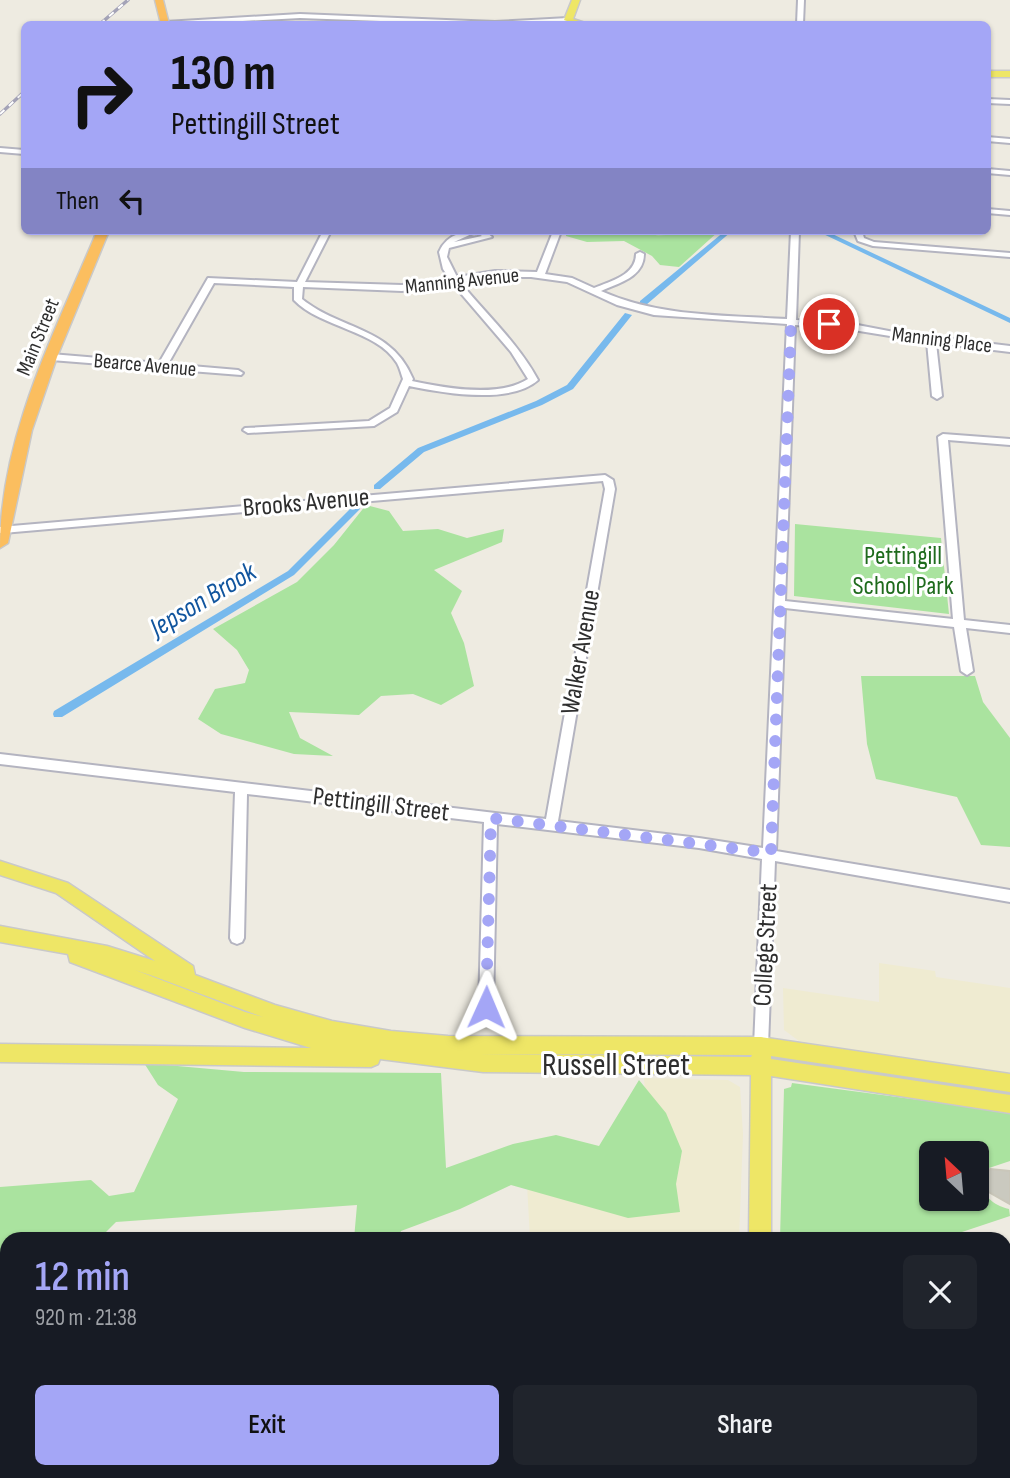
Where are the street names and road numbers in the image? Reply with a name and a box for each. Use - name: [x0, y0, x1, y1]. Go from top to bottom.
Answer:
- street label: Manning Avenue: [404, 263, 520, 299]
- street label: Main Street: [11, 295, 65, 379]
- street label: Manning Place: [890, 321, 994, 359]
- street label: Bearce Avenue: [93, 348, 197, 382]
- street label: Brooks Avenue: [241, 482, 371, 524]
- street label: Walker Avenue: [555, 587, 607, 717]
- street label: Pettingill Street: [311, 781, 451, 829]
- street label: College Street: [747, 883, 785, 1007]
- street label: Russell Street: [542, 1046, 690, 1085]

